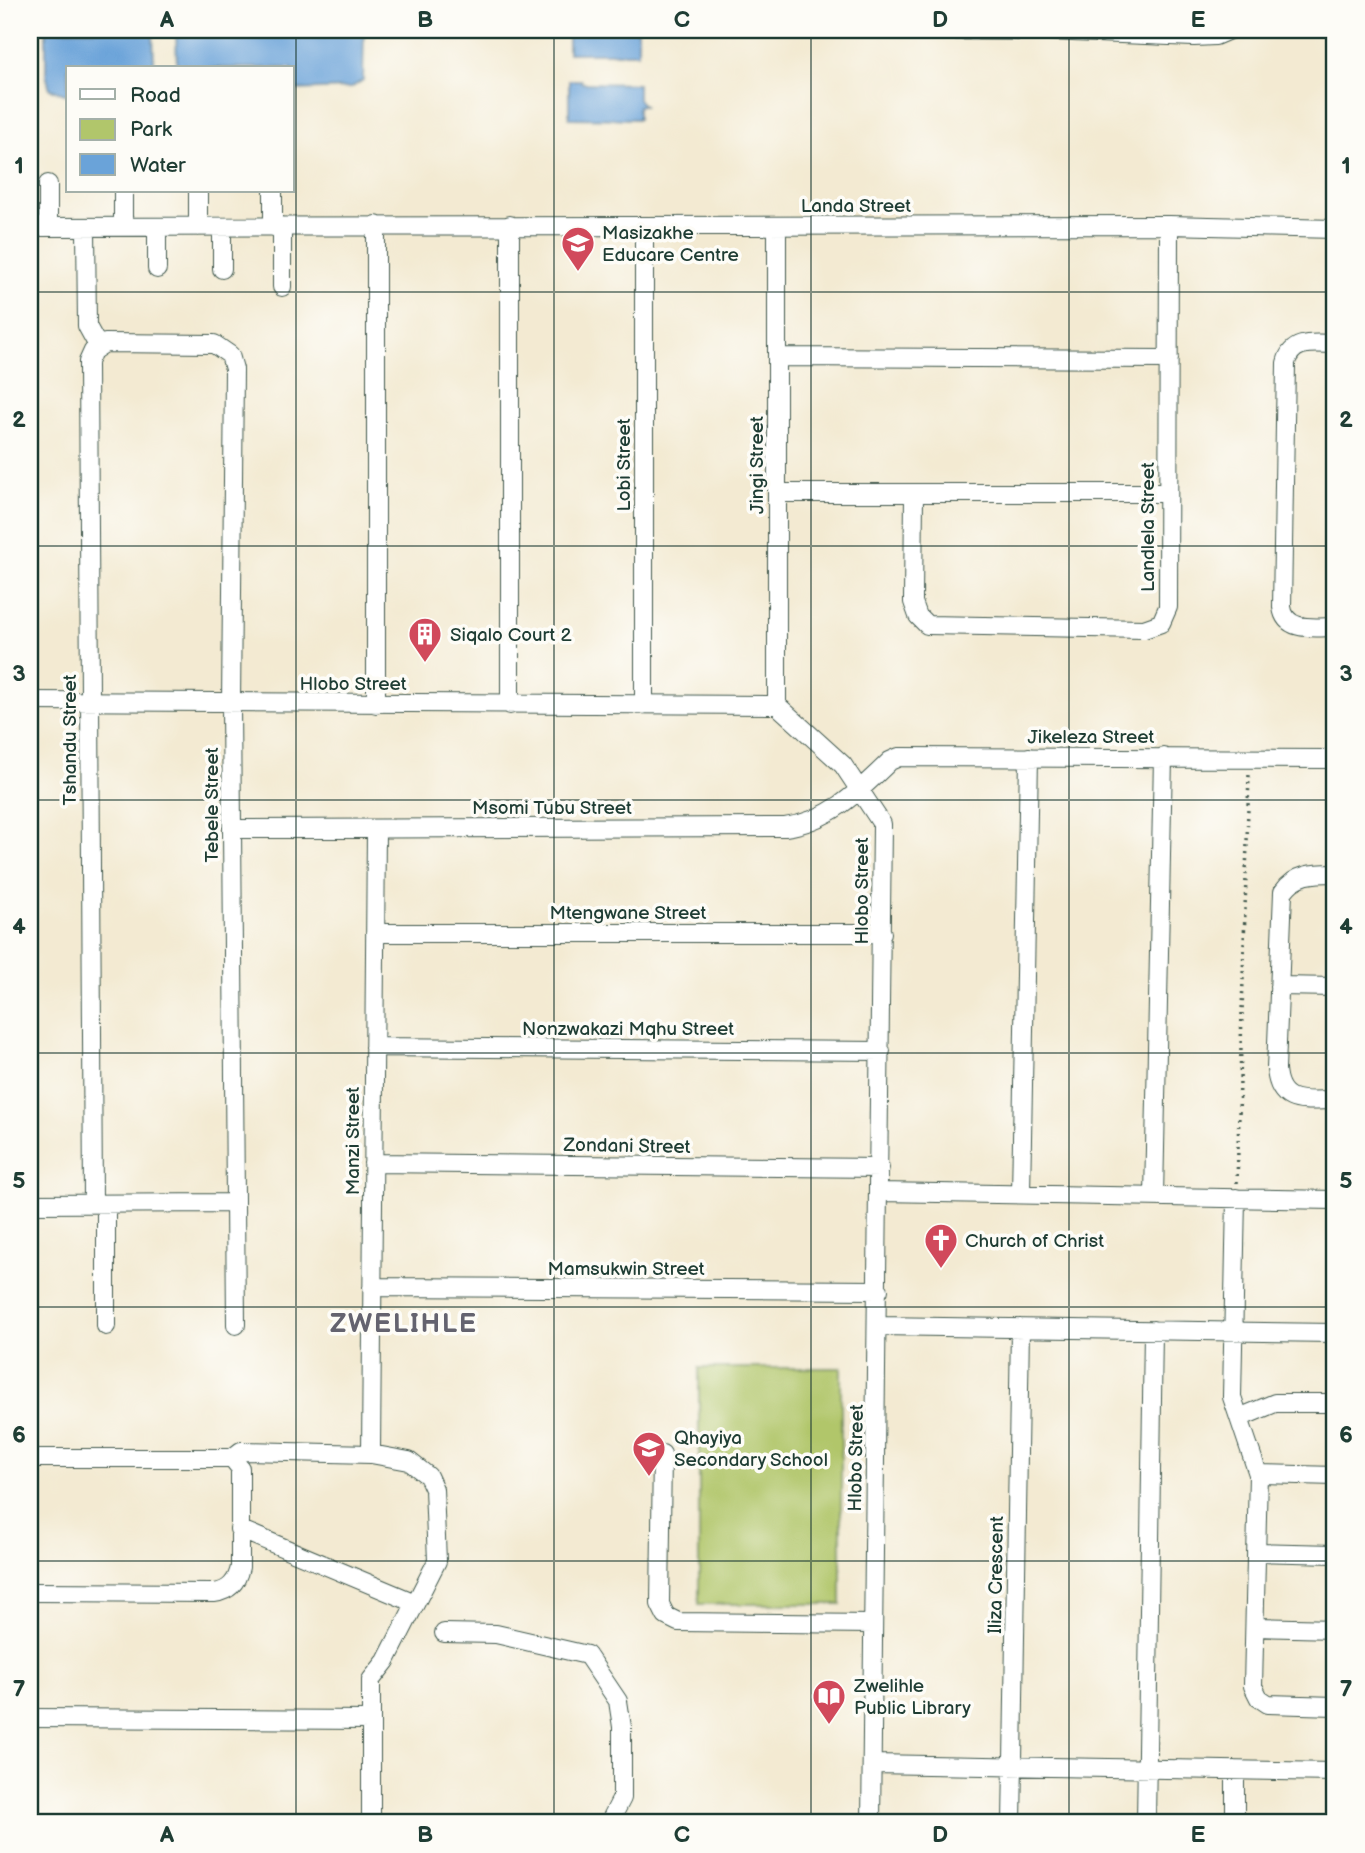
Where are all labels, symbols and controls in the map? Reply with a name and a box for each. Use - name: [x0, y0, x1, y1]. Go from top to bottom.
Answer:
- text: A: [159, 6, 175, 34]
- text: B: [417, 6, 433, 34]
- text: C: [674, 6, 690, 34]
- text: D: [932, 6, 948, 34]
- text: E: [1191, 6, 1206, 34]
- legend: [66, 66, 294, 192]
- text: Road: [130, 83, 181, 108]
- text: Park: [130, 117, 173, 142]
- text: 1: [14, 152, 24, 180]
- text: 1: [1341, 152, 1351, 180]
- text: Water: [130, 153, 186, 178]
- street label: Landa Street: [801, 195, 911, 218]
- place label: Masizakhe Educare Centre: [602, 222, 739, 267]
- school or university icon: Masizakhe Educare Centre: [559, 224, 597, 273]
- text: 2: [12, 406, 26, 434]
- text: 2: [1339, 406, 1353, 434]
- street label: Jingi Street: [746, 416, 769, 514]
- street label: Lobi Street: [613, 418, 636, 512]
- street label: Landlela Street: [1137, 462, 1160, 592]
- building icon: Siqalo Court 2: [406, 615, 444, 664]
- place label: Siqalo Court 2: [450, 624, 573, 647]
- text: 3: [12, 660, 26, 688]
- text: 3: [1339, 660, 1353, 688]
- street label: Hlobo Street: [299, 673, 407, 696]
- street label: Tshandu Street: [59, 674, 82, 806]
- street label: Jikeleza Street: [1028, 726, 1155, 749]
- street label: Tebele Street: [201, 747, 224, 862]
- street label: Msomi Tubu Street: [472, 797, 632, 820]
- street label: Hlobo Street: [851, 837, 874, 945]
- street label: Mtengwane Street: [550, 902, 707, 925]
- text: 4: [12, 913, 26, 941]
- text: 4: [1339, 913, 1353, 941]
- street label: Nonzwakazi Mqhu Street: [522, 1018, 734, 1041]
- street label: Manzi Street: [342, 1087, 365, 1195]
- street label: Zondani Street: [562, 1134, 691, 1159]
- text: 5: [12, 1167, 26, 1195]
- text: 5: [1339, 1167, 1353, 1195]
- church icon: Church of Christ: [922, 1221, 960, 1270]
- place label: Church of Christ: [965, 1230, 1104, 1253]
- street label: Mamsukwin Street: [548, 1258, 705, 1281]
- district label: ZWELIHLE: [330, 1309, 478, 1340]
- street label: Hlobo Street: [844, 1404, 869, 1512]
- text: 6: [12, 1421, 26, 1449]
- text: 6: [1339, 1421, 1353, 1449]
- place label: Qhayiya Secondary School: [674, 1427, 828, 1472]
- school or university icon: Qhayiya Secondary School: [630, 1429, 668, 1478]
- street label: Iliza Crescent: [984, 1516, 1009, 1634]
- text: 7: [13, 1675, 26, 1703]
- place label: Zwelihle Public Library: [853, 1675, 971, 1720]
- text: 7: [1340, 1675, 1353, 1703]
- library icon: Zwelihle Public Library: [810, 1677, 848, 1726]
- text: A: [159, 1821, 175, 1849]
- text: B: [417, 1821, 433, 1849]
- text: C: [674, 1821, 690, 1849]
- text: D: [932, 1821, 948, 1849]
- text: E: [1191, 1821, 1206, 1849]

